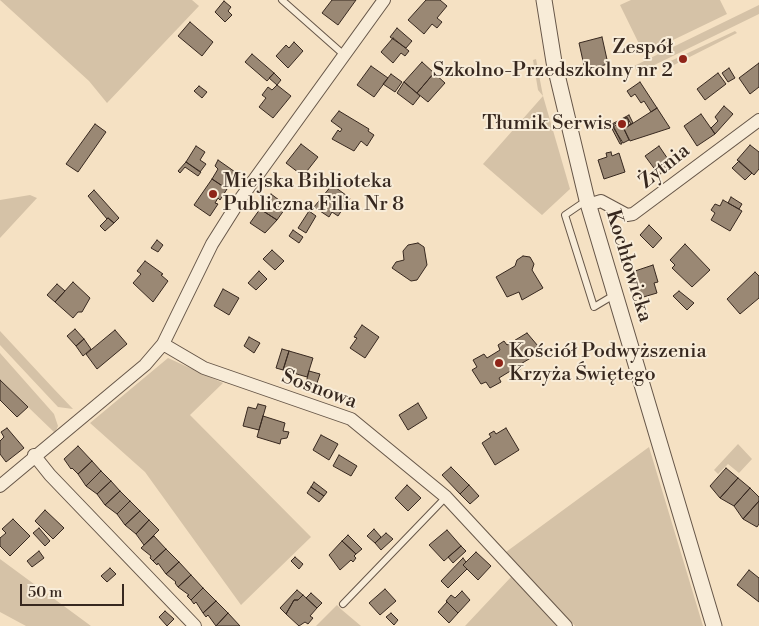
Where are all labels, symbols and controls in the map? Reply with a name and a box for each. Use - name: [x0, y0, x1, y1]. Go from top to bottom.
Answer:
- place label: Zespół Szkolno-Przedszkolny nr 2: [433, 36, 673, 83]
- marker: Zespół Szkolno-Przedszkolny nr 2: [677, 53, 689, 65]
- place label: Tłumik Serwis: [482, 112, 612, 136]
- marker: Tłumik Serwis: [616, 118, 628, 130]
- street label: Żytnia: [635, 139, 695, 195]
- place label: Miejska Biblioteka Publiczna Filia Nr 8: [223, 170, 404, 217]
- marker: Miejska Biblioteka Publiczna Filia Nr 8: [207, 188, 219, 200]
- street label: Kochłowicka: [600, 207, 656, 325]
- place label: Kościół Podwyższenia Krzyża Świętego: [509, 340, 707, 387]
- marker: Kościół Podwyższenia Krzyża Świętego: [493, 357, 505, 369]
- street label: Sosnowa: [278, 365, 360, 415]
- scale bar: [22, 574, 126, 606]
- text: 50 m: [28, 583, 62, 602]

